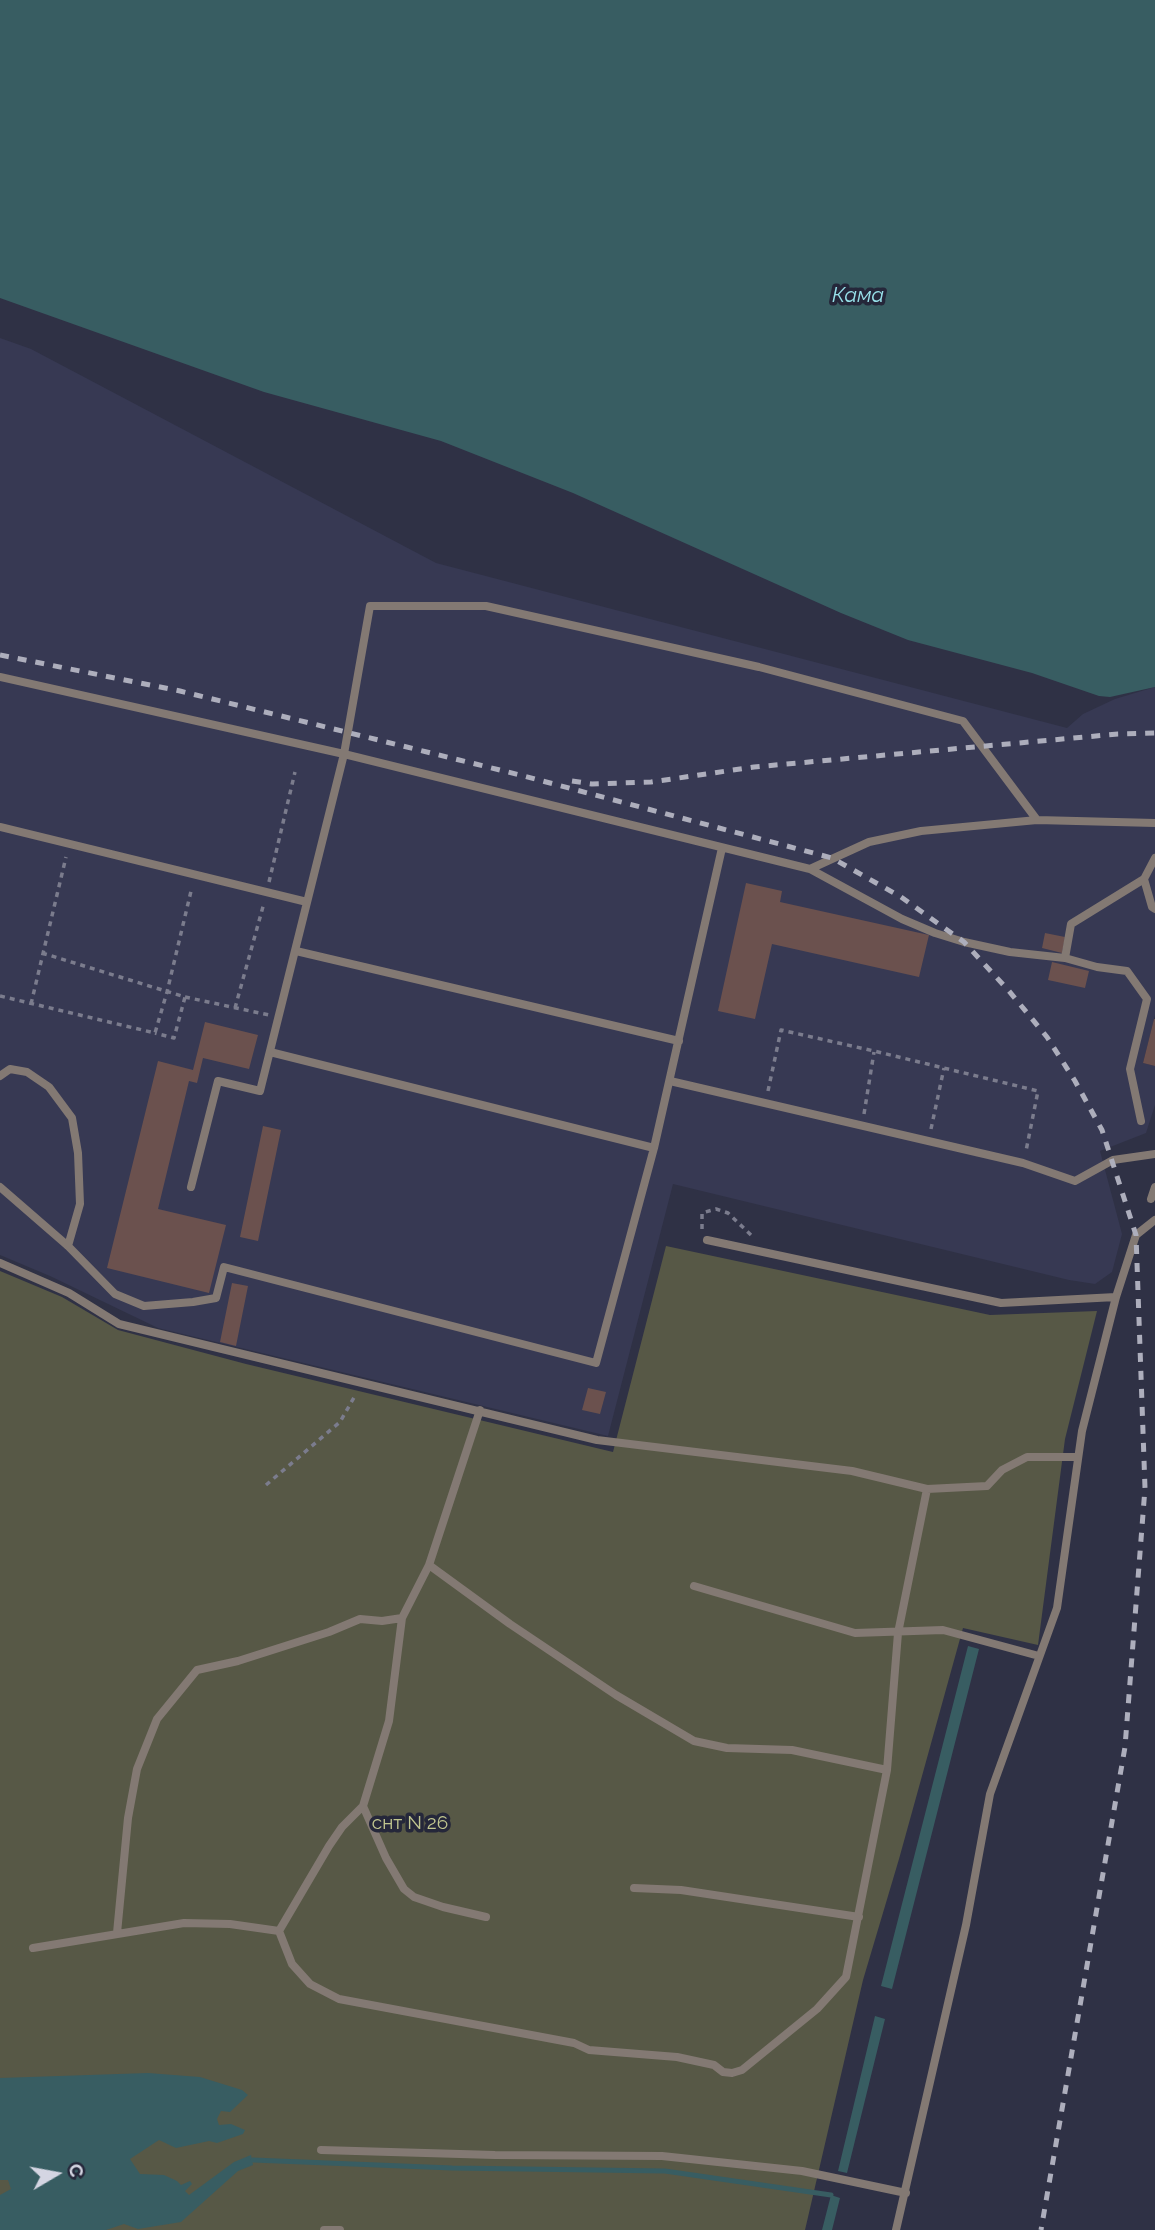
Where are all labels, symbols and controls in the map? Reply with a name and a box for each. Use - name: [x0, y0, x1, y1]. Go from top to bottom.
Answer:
- water label: Кама: [832, 283, 884, 309]
- park label: снт N 26: [372, 1812, 448, 1834]
- north arrow: [21, 2139, 91, 2209]
- text: С: [65, 2162, 89, 2179]

